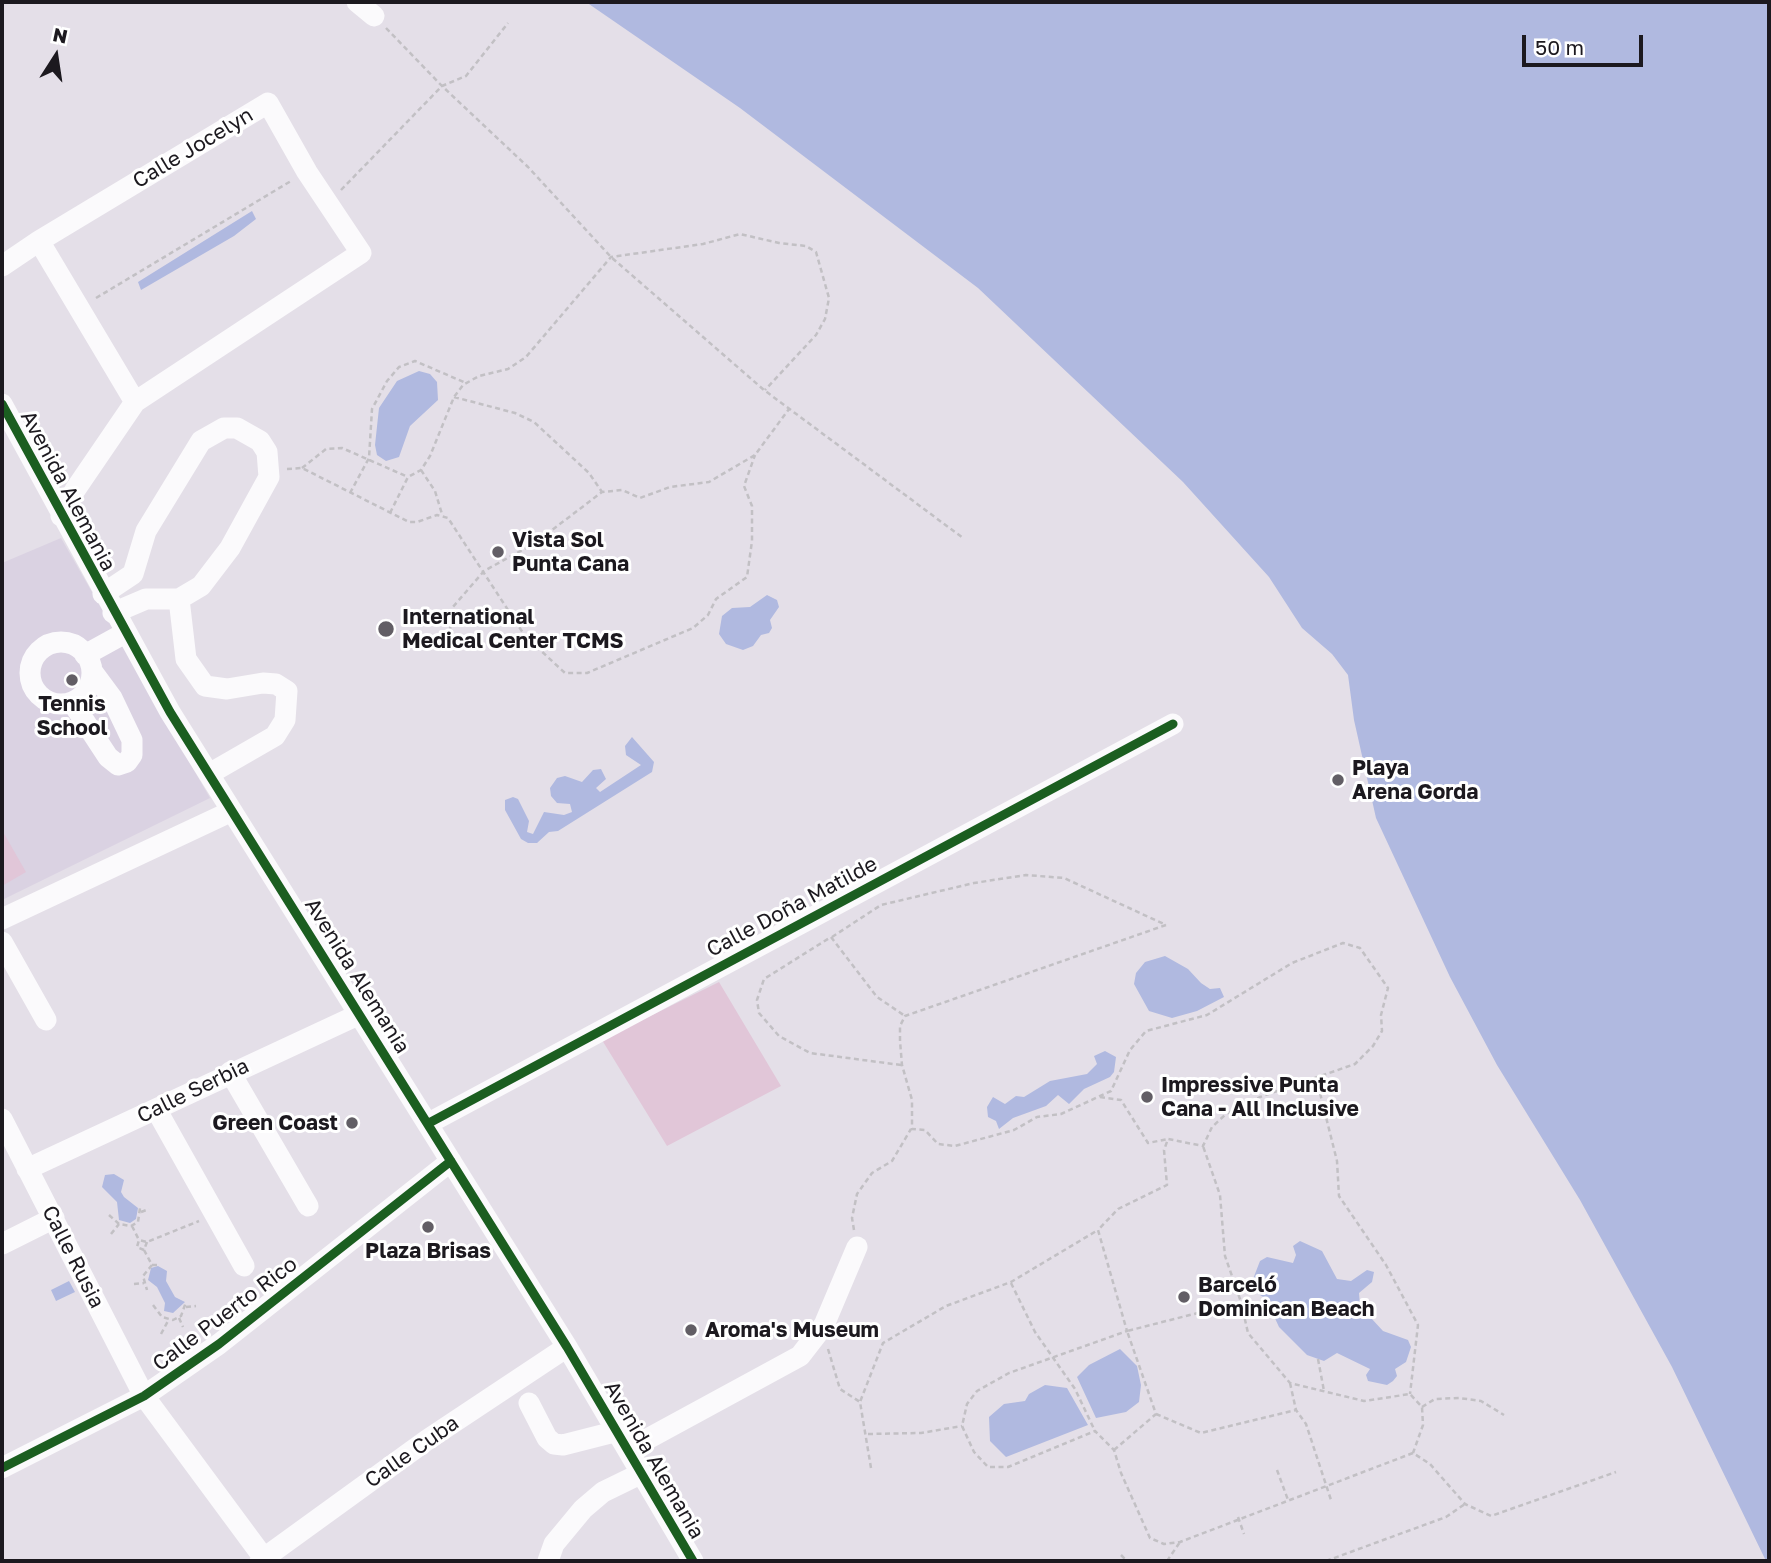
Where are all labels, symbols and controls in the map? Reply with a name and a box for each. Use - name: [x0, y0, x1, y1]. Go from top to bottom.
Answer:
- north arrow: [21, 21, 91, 91]
- scale bar: [1526, 21, 1647, 65]
- text: N: [51, 22, 70, 48]
- text: 50 m: [1535, 34, 1584, 60]
- street label: Calle Jocelyn: [128, 102, 258, 194]
- street label: Avenida Alemania: [15, 406, 121, 576]
- place label: Vista Sol Punta Cana: [512, 527, 629, 577]
- marker: Vista Sol Punta Cana: [490, 544, 506, 560]
- place label: International Medical Center TCMS: [402, 604, 624, 654]
- marker: International Medical Center TCMS: [376, 619, 396, 639]
- marker: Tennis School: [64, 672, 80, 688]
- place label: Tennis School: [36, 691, 108, 741]
- place label: Playa Arena Gorda: [1352, 755, 1478, 805]
- marker: Playa Arena Gorda: [1330, 772, 1346, 788]
- street label: Calle Doña Matilde: [702, 851, 882, 963]
- street label: Avenida Alemania: [299, 894, 415, 1058]
- street label: Calle Serbia: [133, 1053, 253, 1129]
- place label: Impressive Punta Cana - All Inclusive: [1161, 1072, 1359, 1122]
- marker: Impressive Punta Cana - All Inclusive: [1139, 1089, 1155, 1105]
- place label: Green Coast: [212, 1110, 338, 1136]
- marker: Green Coast: [344, 1115, 360, 1131]
- street label: Calle Rusia: [36, 1201, 110, 1313]
- marker: Plaza Brisas: [420, 1219, 436, 1235]
- place label: Plaza Brisas: [365, 1238, 491, 1264]
- street label: Calle Puerto Rico: [148, 1252, 302, 1376]
- place label: Barceló Dominican Beach: [1198, 1272, 1375, 1322]
- marker: Barceló Dominican Beach: [1176, 1289, 1192, 1305]
- place label: Aroma's Museum: [705, 1317, 879, 1343]
- marker: Aroma's Museum: [683, 1322, 699, 1338]
- street label: Avenida Alemania: [599, 1377, 709, 1543]
- street label: Calle Cuba: [360, 1411, 464, 1493]

